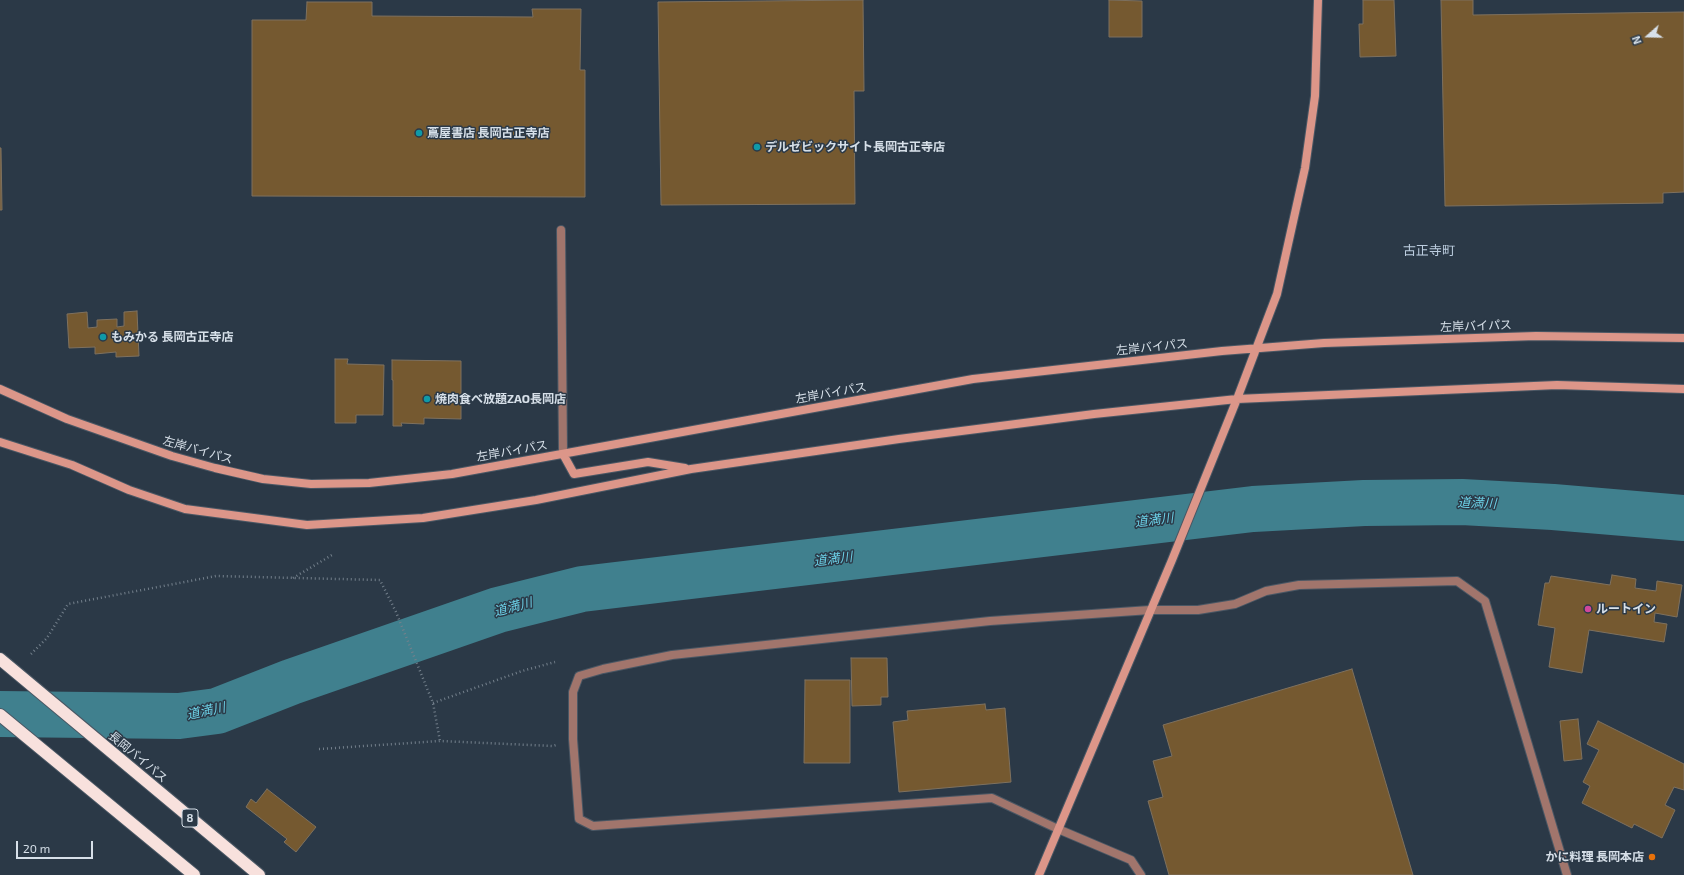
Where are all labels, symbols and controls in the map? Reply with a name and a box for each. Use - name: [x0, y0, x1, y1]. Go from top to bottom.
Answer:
- north arrow: [1628, 16, 1668, 56]
- text: N: [1629, 34, 1644, 46]
- place label: 蔦屋書店 長岡古正寺店: [427, 126, 550, 140]
- marker: 蔦屋書店 長岡古正寺店: [414, 128, 424, 138]
- place label: デルゼビックサイト長岡古正寺店: [765, 140, 945, 154]
- marker: デルゼビックサイト長岡古正寺店: [752, 142, 762, 152]
- district label: 古正寺町: [1403, 243, 1455, 259]
- street label: 左岸バイパス: [1440, 318, 1512, 334]
- place label: もみかる 長岡古正寺店: [111, 330, 234, 344]
- marker: もみかる 長岡古正寺店: [98, 332, 108, 342]
- street label: 左岸バイパス: [1115, 336, 1189, 358]
- street label: 左岸バイパス: [794, 380, 868, 406]
- place label: 焼肉食べ放題ZAO長岡店: [435, 392, 566, 406]
- marker: 焼肉食べ放題ZAO長岡店: [422, 394, 432, 404]
- street label: 左岸バイパス: [161, 433, 235, 467]
- street label: 左岸バイパス: [475, 438, 549, 464]
- water label: 道満川: [1457, 495, 1497, 511]
- water label: 道満川: [1134, 510, 1174, 530]
- water label: 道満川: [813, 549, 853, 569]
- water label: 道満川: [492, 594, 534, 620]
- place label: ルートイン: [1596, 602, 1656, 616]
- marker: ルートイン: [1583, 604, 1593, 614]
- water label: 道満川: [185, 699, 227, 723]
- street label: 長岡バイパス: [106, 728, 170, 786]
- road number: 8: [182, 809, 198, 827]
- scale bar: [18, 833, 95, 859]
- text: 20 m: [23, 841, 50, 855]
- place label: かに料理 長岡本店: [1545, 850, 1644, 864]
- marker: かに料理 長岡本店: [1647, 852, 1657, 862]

